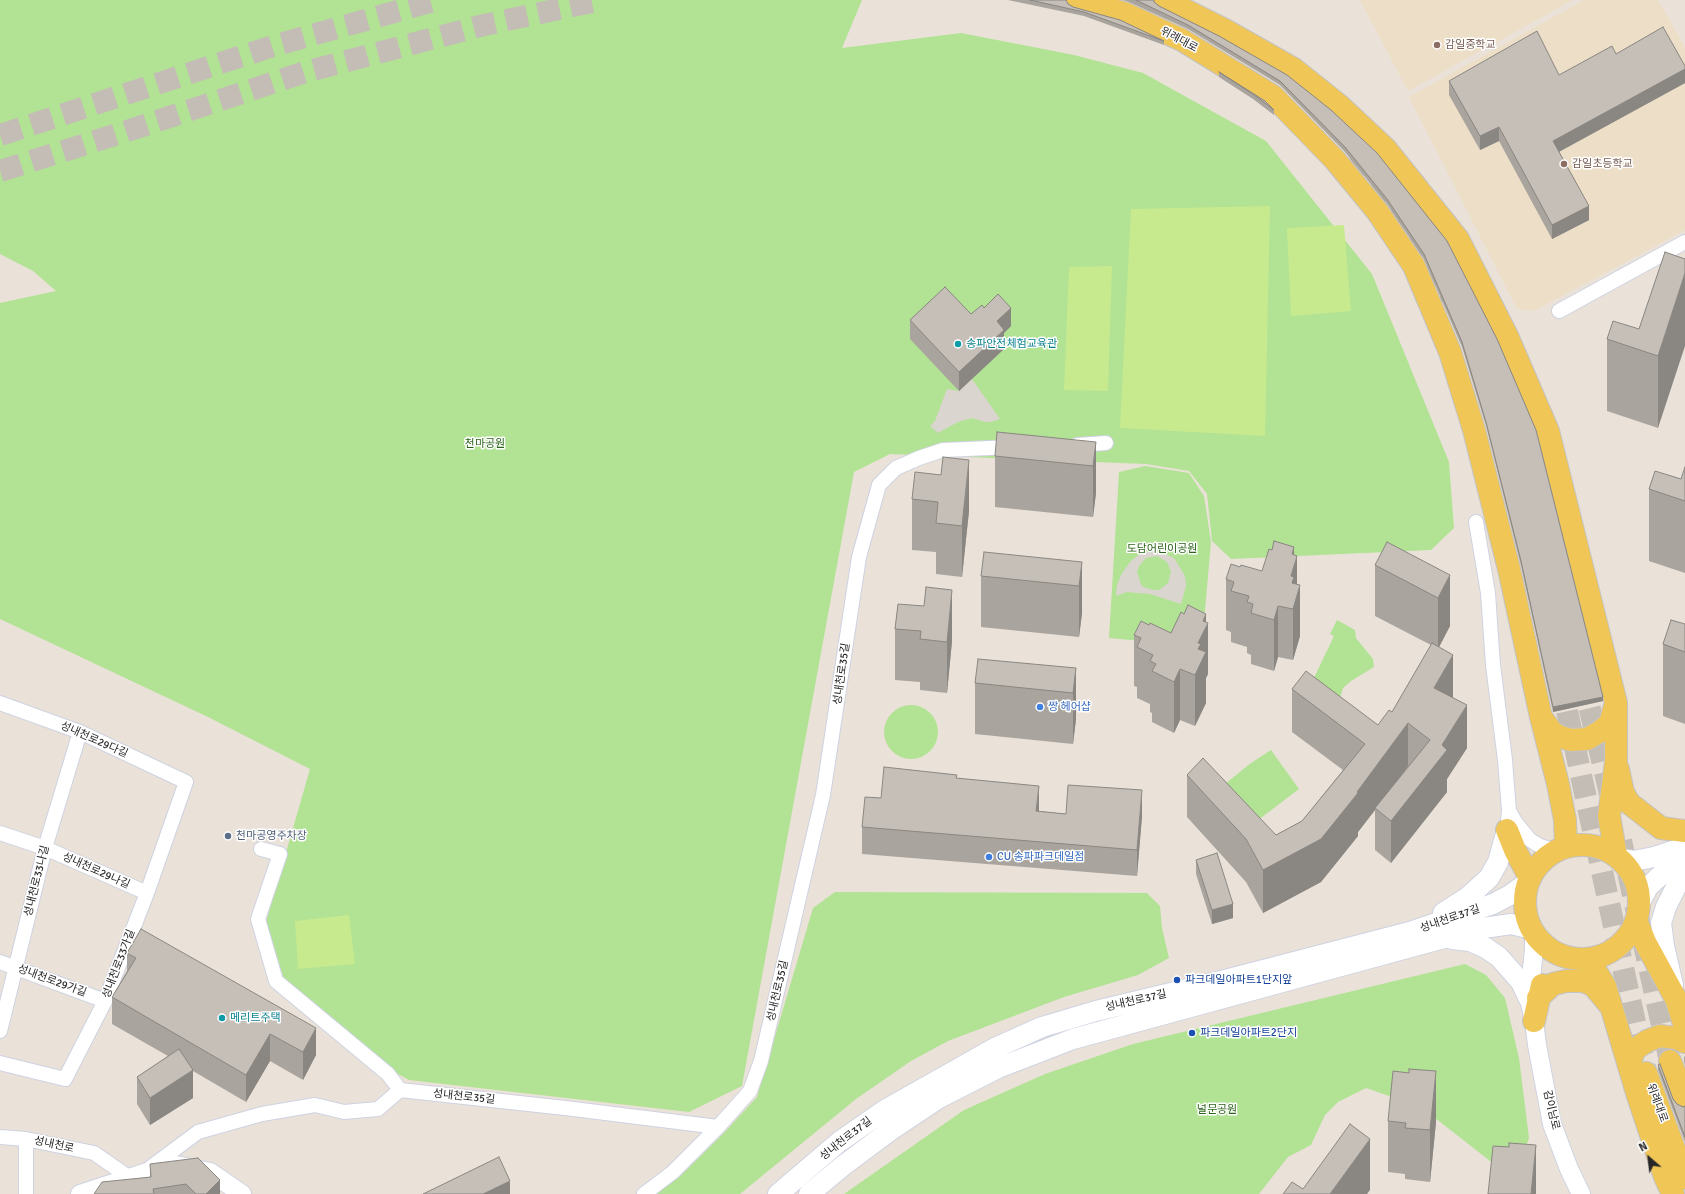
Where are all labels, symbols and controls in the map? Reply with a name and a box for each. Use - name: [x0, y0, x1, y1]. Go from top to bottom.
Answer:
- street label: 위례대로: [1158, 25, 1200, 55]
- place label: 감일중학교: [1445, 38, 1496, 52]
- marker: 감일중학교: [1432, 40, 1442, 50]
- place label: 감일초등학교: [1572, 157, 1633, 171]
- marker: 감일초등학교: [1559, 159, 1569, 169]
- place label: 송파안전체험교육관: [966, 337, 1057, 351]
- marker: 송파안전체험교육관: [953, 339, 963, 349]
- park label: 천마공원: [465, 437, 505, 451]
- park label: 도담어린이공원: [1127, 542, 1197, 556]
- street label: 성내천로35길: [831, 642, 853, 706]
- place label: 짱 헤어샵: [1048, 700, 1091, 714]
- marker: 짱 헤어샵: [1035, 702, 1045, 712]
- street label: 성내천로29다길: [58, 719, 130, 761]
- place label: 천마공영주차장: [236, 829, 307, 843]
- marker: 천마공영주차장: [223, 831, 233, 841]
- street label: 성내천로33나길: [22, 844, 52, 918]
- street label: 성내천로29나길: [60, 850, 132, 892]
- place label: CU 송파파크데일점: [997, 850, 1084, 864]
- marker: CU 송파파크데일점: [984, 852, 994, 862]
- street label: 성내천로37길: [1418, 903, 1482, 935]
- street label: 성내천로33가길: [100, 928, 138, 1000]
- street label: 성내천로35길: [765, 959, 791, 1023]
- street label: 성내천로29가길: [16, 962, 88, 1000]
- place label: 파크데일아파트1단지앞: [1185, 973, 1292, 987]
- marker: 파크데일아파트1단지앞: [1172, 975, 1182, 985]
- street label: 성내천로37길: [1104, 988, 1168, 1014]
- place label: 메리트주택: [230, 1011, 281, 1025]
- marker: 메리트주택: [217, 1013, 227, 1023]
- place label: 파크데일아파트2단지: [1200, 1026, 1297, 1040]
- marker: 파크데일아파트2단지: [1187, 1028, 1197, 1038]
- street label: 위례대로: [1644, 1082, 1670, 1124]
- street label: 성내천로35길: [432, 1087, 496, 1107]
- street label: 감이남로: [1540, 1089, 1562, 1131]
- park label: 널문공원: [1197, 1103, 1237, 1117]
- street label: 성내천로37길: [817, 1115, 875, 1163]
- street label: 성내천로: [33, 1134, 75, 1156]
- north arrow: [1629, 1138, 1669, 1178]
- text: N: [1637, 1139, 1650, 1154]

